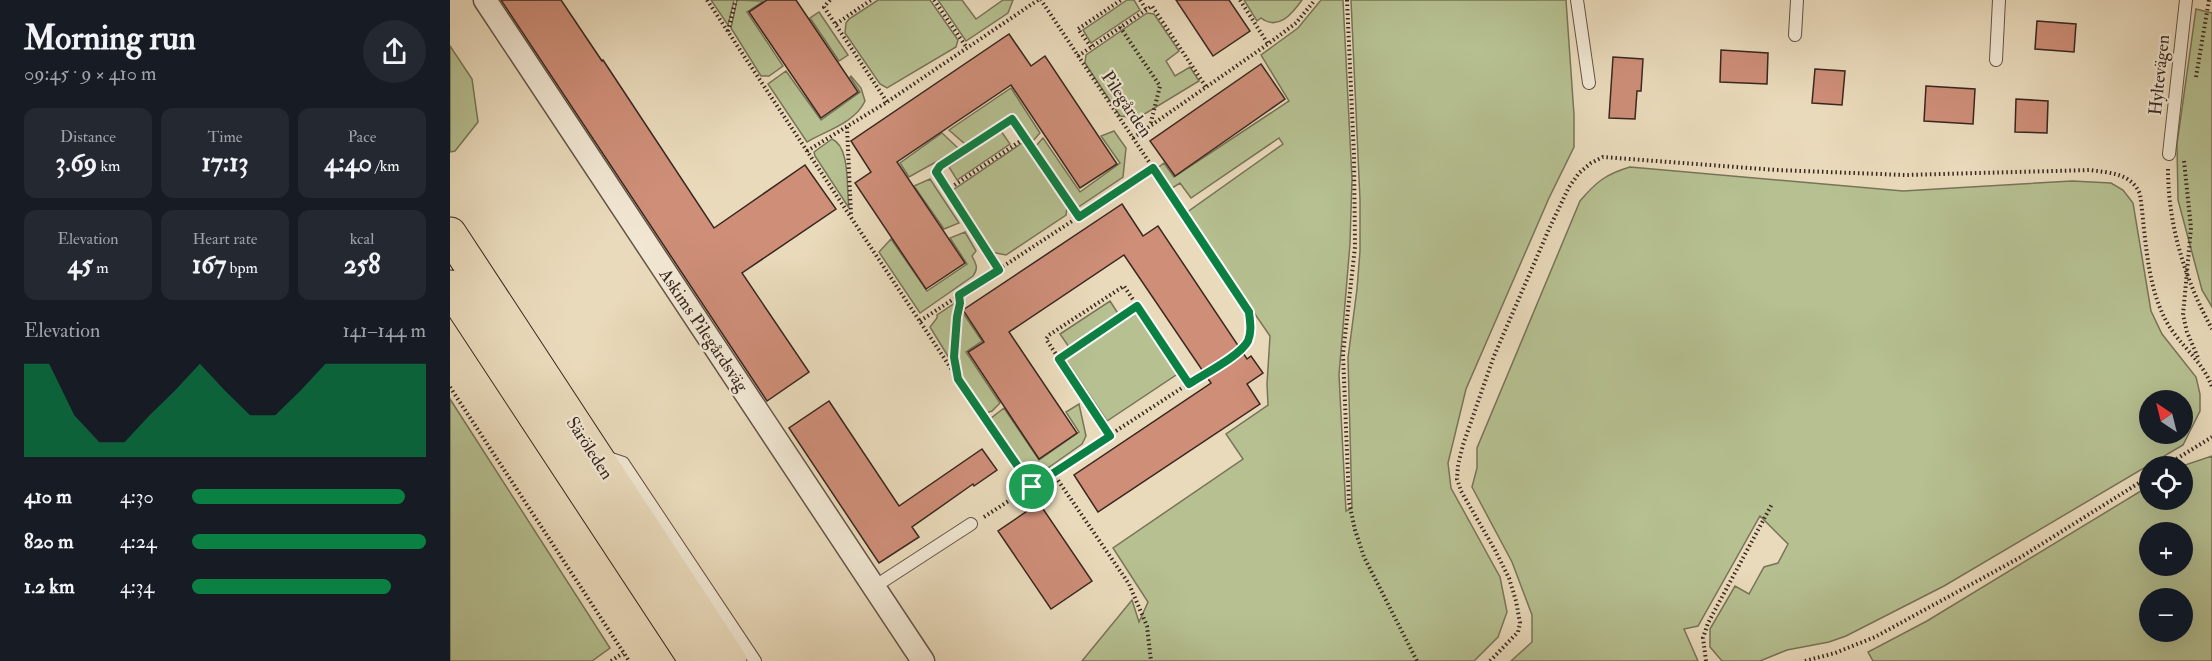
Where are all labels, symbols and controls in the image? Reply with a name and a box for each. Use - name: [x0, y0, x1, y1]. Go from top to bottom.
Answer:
- text: Morning run: [24, 18, 196, 59]
- button: share: [363, 20, 426, 83]
- street label: Hyltevägen: [2144, 34, 2175, 117]
- text: 09:45 · 9 × 410 m: [24, 61, 157, 86]
- street label: Pilegården: [1096, 66, 1157, 142]
- text: Distance: [60, 127, 116, 147]
- text: Time: [208, 127, 242, 147]
- text: Pace: [348, 127, 376, 147]
- text: 3.69: [56, 147, 97, 179]
- text: 17:13: [202, 147, 248, 179]
- text: 4:40: [324, 147, 372, 179]
- text: km: [97, 156, 120, 176]
- text: /km: [372, 156, 400, 176]
- text: Elevation: [58, 229, 118, 249]
- text: Heart rate: [192, 229, 258, 249]
- text: kcal: [350, 229, 374, 249]
- text: 45: [67, 249, 93, 281]
- text: 167: [192, 249, 226, 281]
- text: 258: [344, 249, 380, 281]
- text: m: [93, 258, 109, 278]
- text: bpm: [226, 258, 258, 278]
- street label: Askims Pilegårdsväg: [653, 263, 754, 397]
- text: Elevation: [24, 318, 100, 343]
- text: 141–144 m: [342, 318, 426, 343]
- north arrow: [2139, 390, 2193, 444]
- map controls: [2139, 390, 2193, 642]
- street label: Säröleden: [561, 412, 618, 484]
- button: locate: [2139, 456, 2193, 510]
- pin: [1006, 461, 1057, 512]
- icon: arrive: [1015, 470, 1048, 503]
- text: 410 m: [24, 484, 72, 509]
- text: 4:30: [120, 484, 154, 509]
- button: +: [2139, 522, 2193, 576]
- text: 820 m: [24, 529, 74, 554]
- text: 4:24: [120, 529, 157, 554]
- text: 1.2 km: [24, 574, 74, 599]
- text: 4:34: [120, 574, 154, 599]
- button: −: [2139, 588, 2193, 642]

